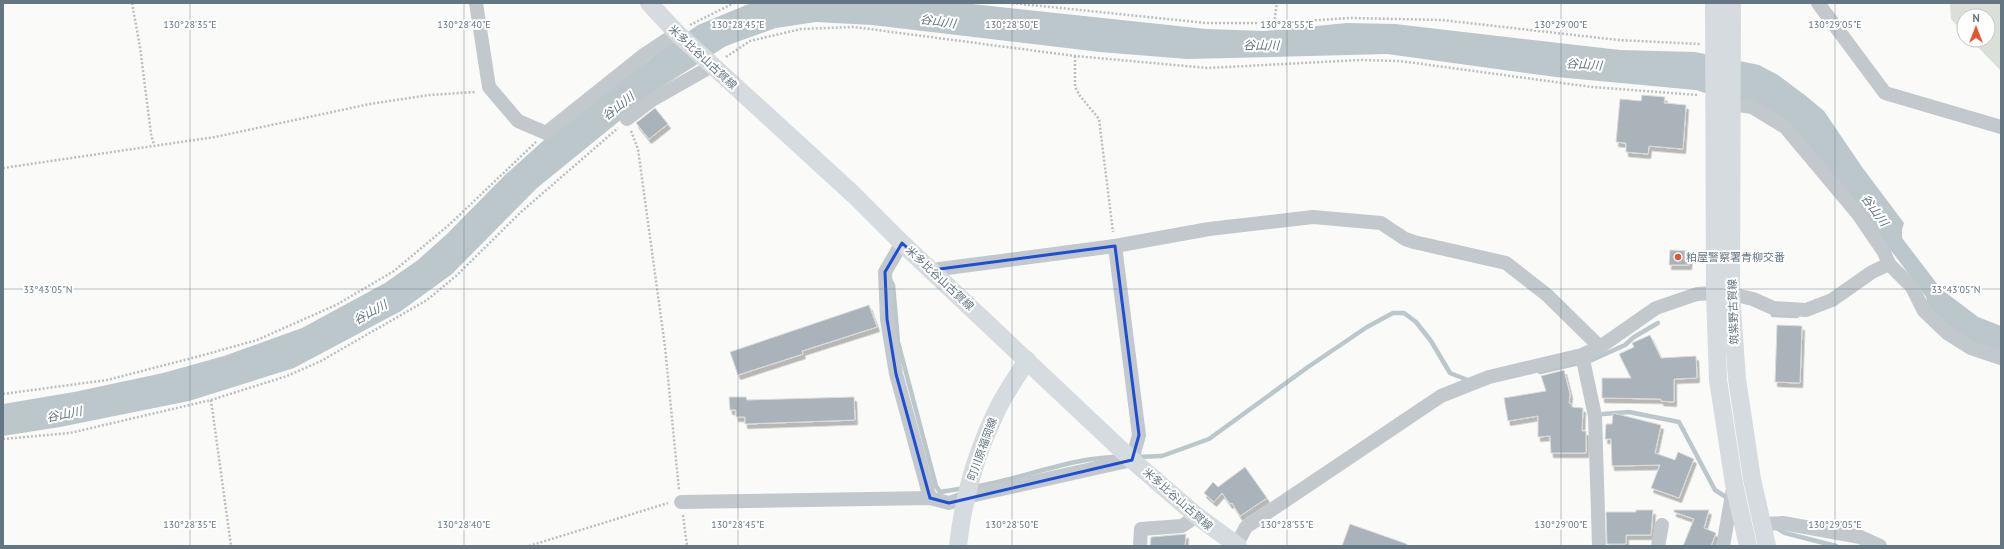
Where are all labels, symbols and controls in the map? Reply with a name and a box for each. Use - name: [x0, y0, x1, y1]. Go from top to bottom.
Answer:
- north arrow: [1956, 8, 1996, 48]
- water label: 谷山川: [919, 11, 959, 31]
- text: N: [1972, 11, 1980, 25]
- text: 130°28'35"E: [163, 18, 217, 31]
- text: 130°28'40"E: [437, 18, 491, 31]
- text: 130°28'45"E: [711, 18, 765, 31]
- text: 130°28'50"E: [985, 18, 1039, 31]
- text: 130°28'55"E: [1260, 18, 1314, 31]
- text: 130°29'00"E: [1534, 18, 1588, 31]
- text: 130°29'05"E: [1808, 18, 1862, 31]
- street label: 米多比谷山古賀線: [666, 22, 740, 92]
- water label: 谷山川: [1243, 37, 1281, 53]
- water label: 谷山川: [1566, 55, 1604, 73]
- water label: 谷山川: [599, 88, 638, 123]
- water label: 谷山川: [1858, 191, 1893, 231]
- street label: 米多比谷山古賀線: [903, 243, 977, 313]
- place label: 粕屋警察署青柳交番: [1686, 250, 1785, 264]
- marker: 粕屋警察署青柳交番: [1673, 252, 1683, 262]
- street label: 筑紫野古賀線: [1725, 279, 1741, 345]
- text: 33°43'05"N: [23, 283, 73, 296]
- text: 33°43'05"N: [1931, 283, 1981, 296]
- water label: 谷山川: [351, 296, 391, 327]
- water label: 谷山川: [45, 403, 85, 425]
- street label: 町川原福岡線: [964, 416, 1000, 482]
- street label: 米多比谷山古賀線: [1140, 465, 1216, 533]
- text: 130°28'35"E: [163, 518, 217, 531]
- text: 130°28'40"E: [437, 518, 491, 531]
- text: 130°28'45"E: [711, 518, 765, 531]
- text: 130°28'50"E: [985, 518, 1039, 531]
- text: 130°28'55"E: [1260, 518, 1314, 531]
- text: 130°29'00"E: [1534, 518, 1588, 531]
- text: 130°29'05"E: [1808, 518, 1862, 531]

